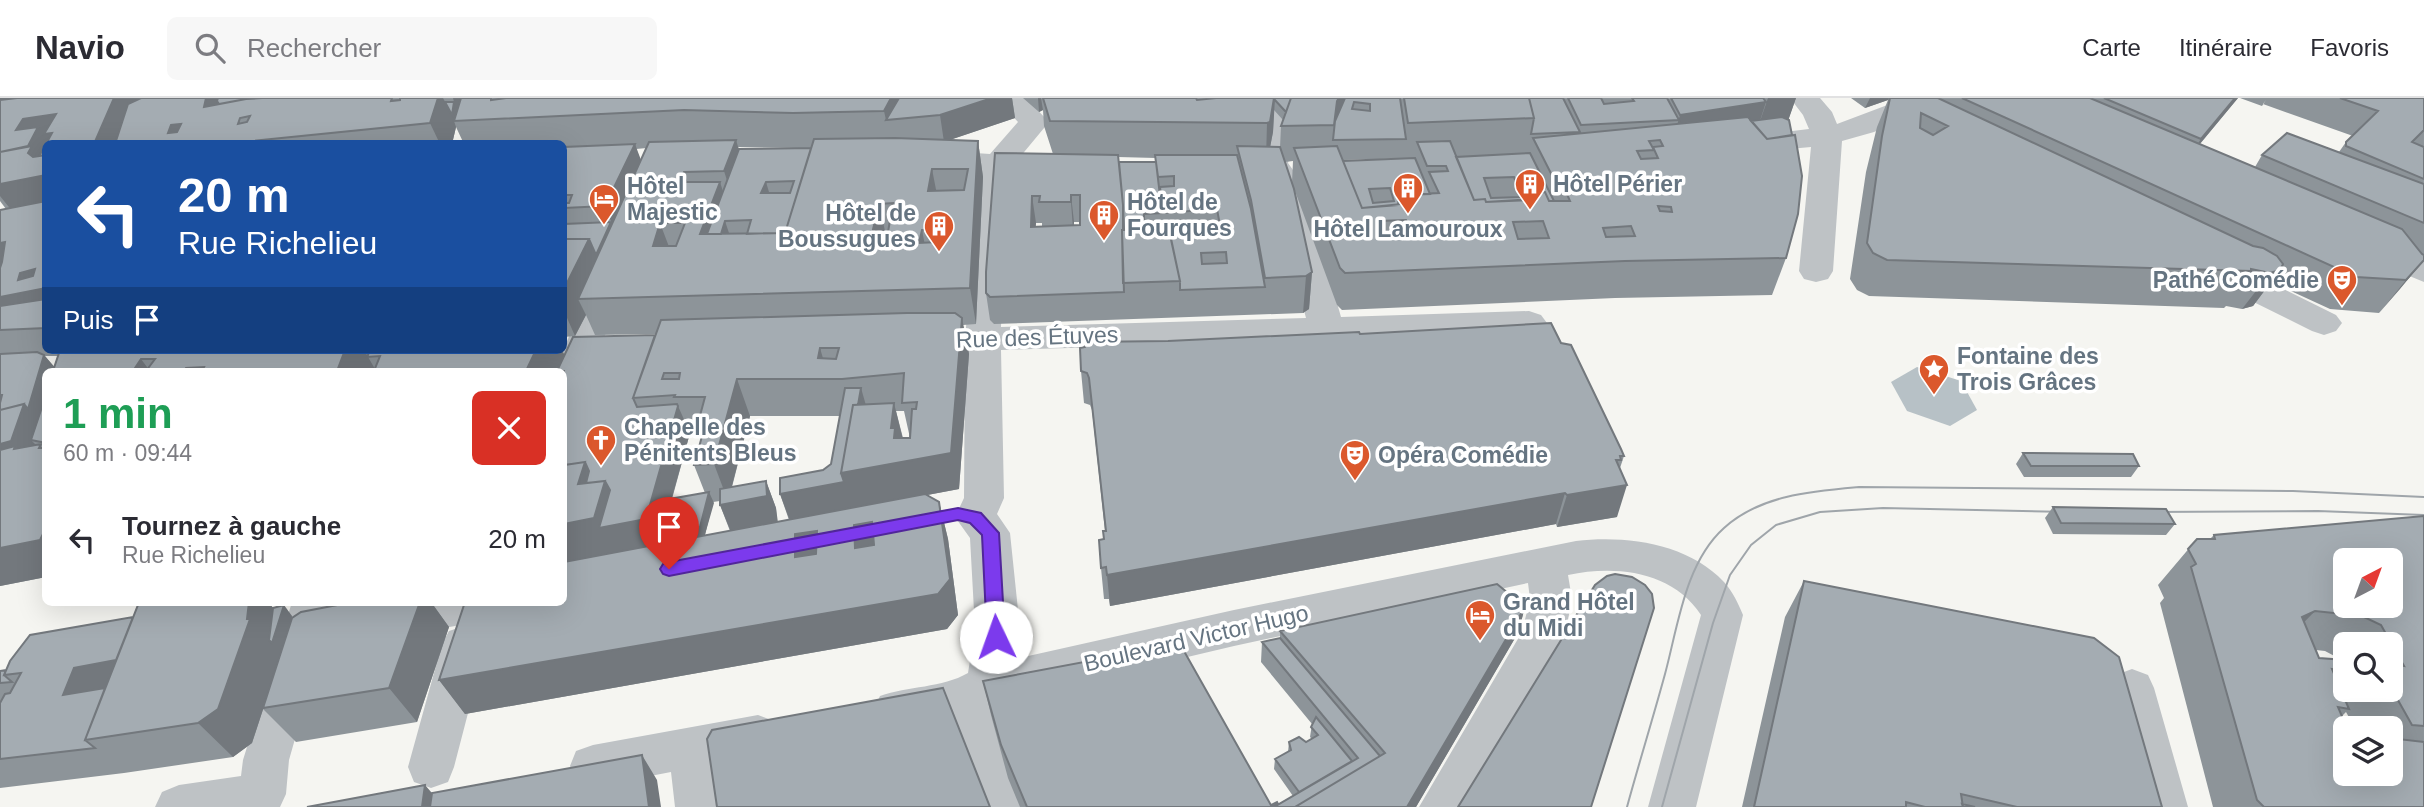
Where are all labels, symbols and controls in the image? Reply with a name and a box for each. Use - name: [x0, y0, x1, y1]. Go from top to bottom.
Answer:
- search box: [167, 17, 657, 80]
- text: Navio: [35, 29, 125, 66]
- icon: search: [191, 29, 229, 67]
- text: Rechercher: [247, 33, 381, 63]
- text: Carte: [2082, 34, 2141, 61]
- text: Itinéraire: [2179, 34, 2272, 61]
- text: Favoris: [2310, 34, 2389, 61]
- building icon: Hôtel Périer: [1513, 167, 1547, 211]
- icon: left: [63, 168, 154, 259]
- text: 20 m: [178, 168, 290, 222]
- building icon: Hôtel Lamouroux: [1391, 171, 1425, 215]
- place label: Hôtel Périer: [1553, 171, 1682, 197]
- place label: Hôtel Majestic: [627, 173, 718, 225]
- hotel icon: Hôtel Majestic: [587, 182, 621, 226]
- place label: Hôtel de Fourques: [1127, 189, 1232, 241]
- building icon: Hôtel de Fourques: [1087, 198, 1121, 242]
- place label: Hôtel de Boussugues: [778, 200, 916, 252]
- building icon: Hôtel de Boussugues: [922, 209, 956, 253]
- place label: Hôtel Lamouroux: [1313, 216, 1503, 242]
- text: Rue Richelieu: [178, 225, 377, 261]
- theatre icon: Pathé Comédie: [2325, 263, 2359, 307]
- place label: Pathé Comédie: [2153, 267, 2319, 293]
- icon: arrive: [128, 301, 166, 339]
- text: Puis: [63, 305, 114, 335]
- street label: Rue des Étuves: [955, 321, 1119, 353]
- place label: Fontaine des Trois Grâces: [1957, 343, 2099, 395]
- place icon: Fontaine des Trois Grâces: [1917, 352, 1951, 396]
- text: 1 min: [63, 390, 173, 437]
- button: close: [472, 391, 546, 465]
- place label: Chapelle des Pénitents Bleus: [624, 414, 797, 466]
- church icon: Chapelle des Pénitents Bleus: [584, 423, 618, 467]
- theatre icon: Opéra Comédie: [1338, 438, 1372, 482]
- text: 60 m · 09:44: [63, 440, 192, 466]
- place label: Opéra Comédie: [1378, 442, 1548, 468]
- pin: [639, 497, 699, 569]
- icon: arrive: [650, 508, 688, 546]
- text: Tournez à gauche: [122, 511, 341, 541]
- icon: left: [63, 521, 101, 559]
- text: 20 m: [488, 524, 546, 554]
- text: Rue Richelieu: [122, 542, 265, 568]
- north arrow: [2333, 548, 2403, 618]
- map controls: [2333, 548, 2403, 786]
- place label: Grand Hôtel du Midi: [1503, 589, 1635, 641]
- hotel icon: Grand Hôtel du Midi: [1463, 598, 1497, 642]
- street label: Boulevard Victor Hugo: [1081, 599, 1311, 677]
- position arrow: [959, 600, 1033, 674]
- button: search: [2333, 632, 2403, 702]
- button: layers: [2333, 716, 2403, 786]

